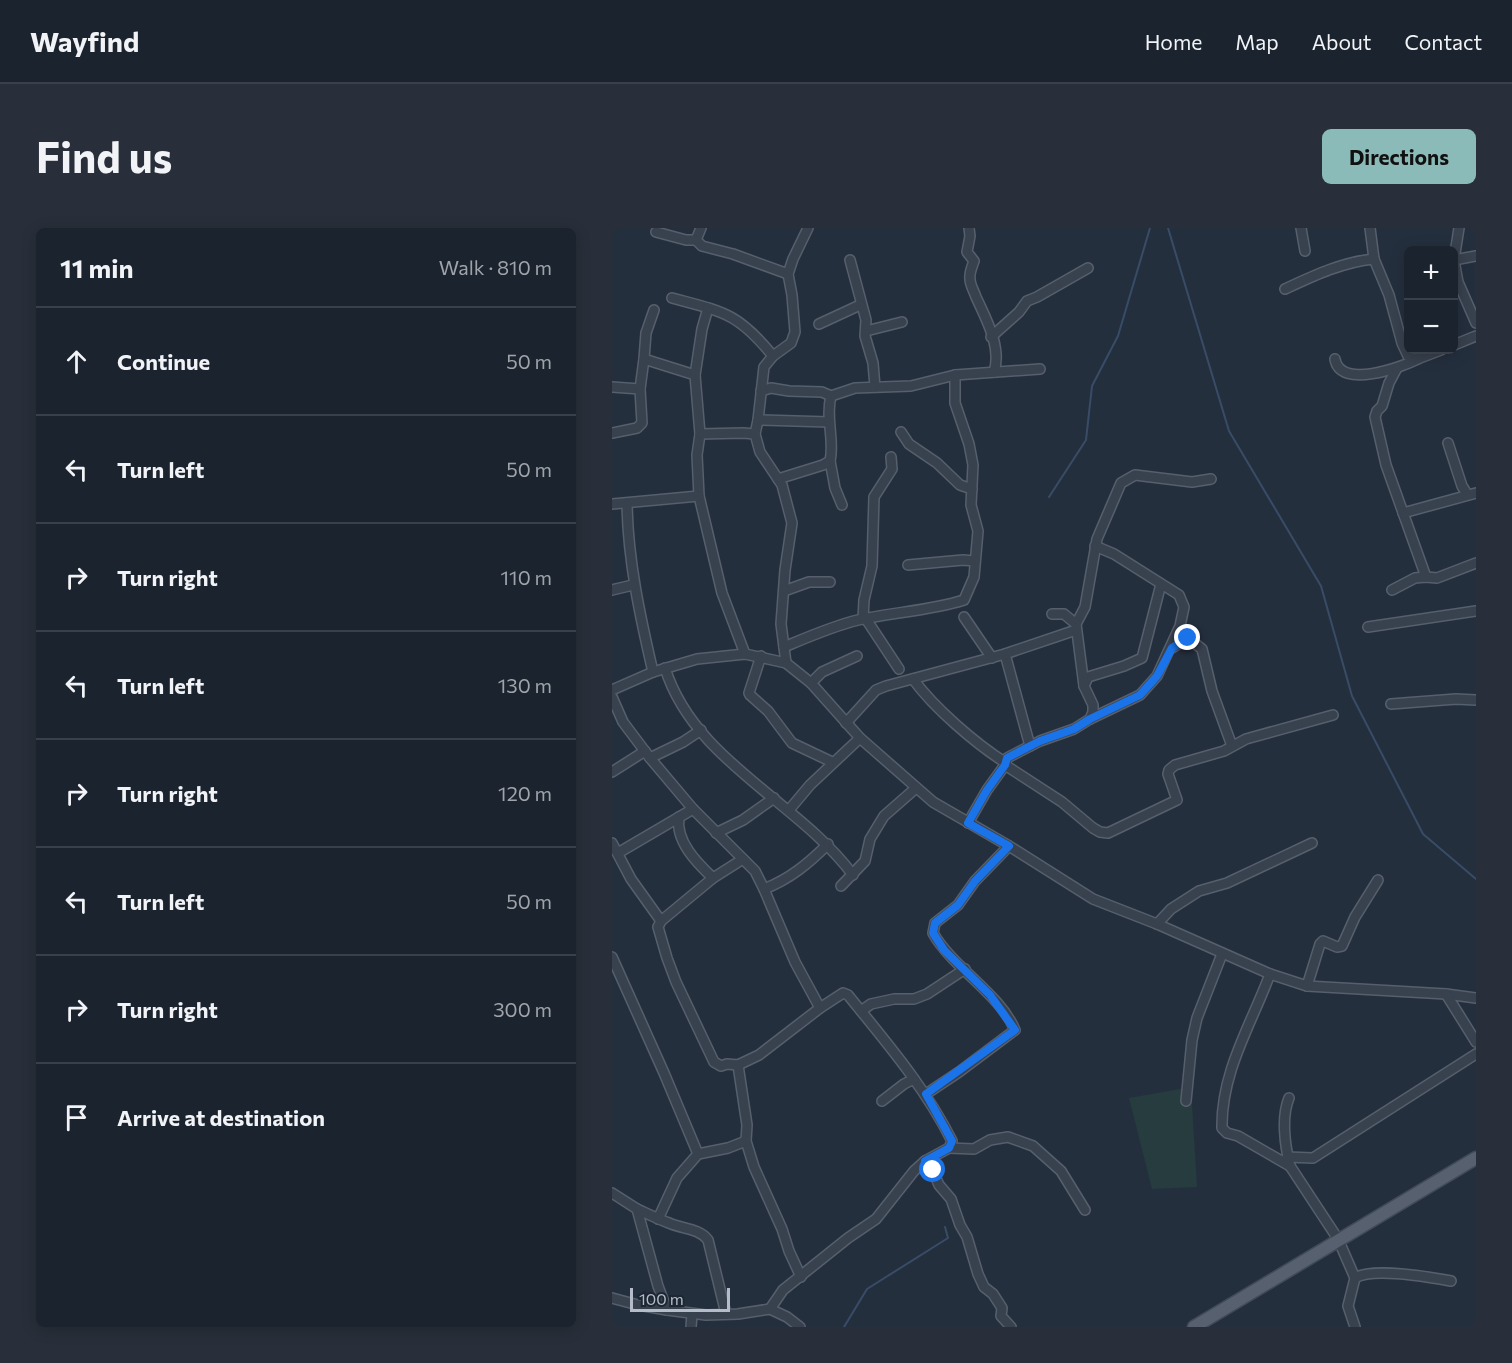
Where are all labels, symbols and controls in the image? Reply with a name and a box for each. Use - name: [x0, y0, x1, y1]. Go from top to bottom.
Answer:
- text: Wayfind: [30, 24, 139, 58]
- text: Home: [1145, 29, 1202, 54]
- text: Map: [1235, 29, 1279, 54]
- text: About: [1312, 29, 1371, 54]
- text: Contact: [1404, 29, 1482, 54]
- button: Directions: [1322, 129, 1476, 184]
- text: Find us: [36, 130, 172, 182]
- map controls: [1404, 246, 1458, 354]
- button: +: [1404, 246, 1458, 300]
- text: 11 min: [60, 252, 133, 283]
- text: Walk · 810 m: [439, 255, 552, 279]
- button: −: [1404, 300, 1458, 354]
- icon: ahead: [60, 345, 93, 378]
- text: Continue: [117, 348, 210, 375]
- text: 50 m: [506, 349, 552, 373]
- icon: left: [60, 453, 93, 486]
- text: Turn left: [117, 456, 204, 483]
- text: 50 m: [506, 457, 552, 481]
- icon: right: [60, 561, 93, 594]
- text: Turn right: [117, 564, 218, 591]
- text: 110 m: [501, 565, 552, 589]
- route end: [1174, 624, 1200, 650]
- icon: left: [60, 669, 93, 702]
- text: Turn left: [117, 672, 204, 699]
- text: 130 m: [498, 673, 552, 697]
- icon: right: [60, 777, 93, 810]
- text: Turn right: [117, 780, 218, 807]
- text: 120 m: [498, 781, 552, 805]
- icon: left: [60, 885, 93, 918]
- text: Turn left: [117, 888, 204, 915]
- text: 50 m: [506, 889, 552, 913]
- icon: right: [60, 993, 93, 1026]
- text: Turn right: [117, 996, 218, 1023]
- text: 300 m: [493, 997, 552, 1021]
- icon: arrive: [60, 1101, 93, 1134]
- text: Arrive at destination: [117, 1104, 325, 1131]
- route start: [919, 1156, 945, 1182]
- scale bar: [630, 1285, 730, 1312]
- text: 100 m: [639, 1289, 684, 1308]

